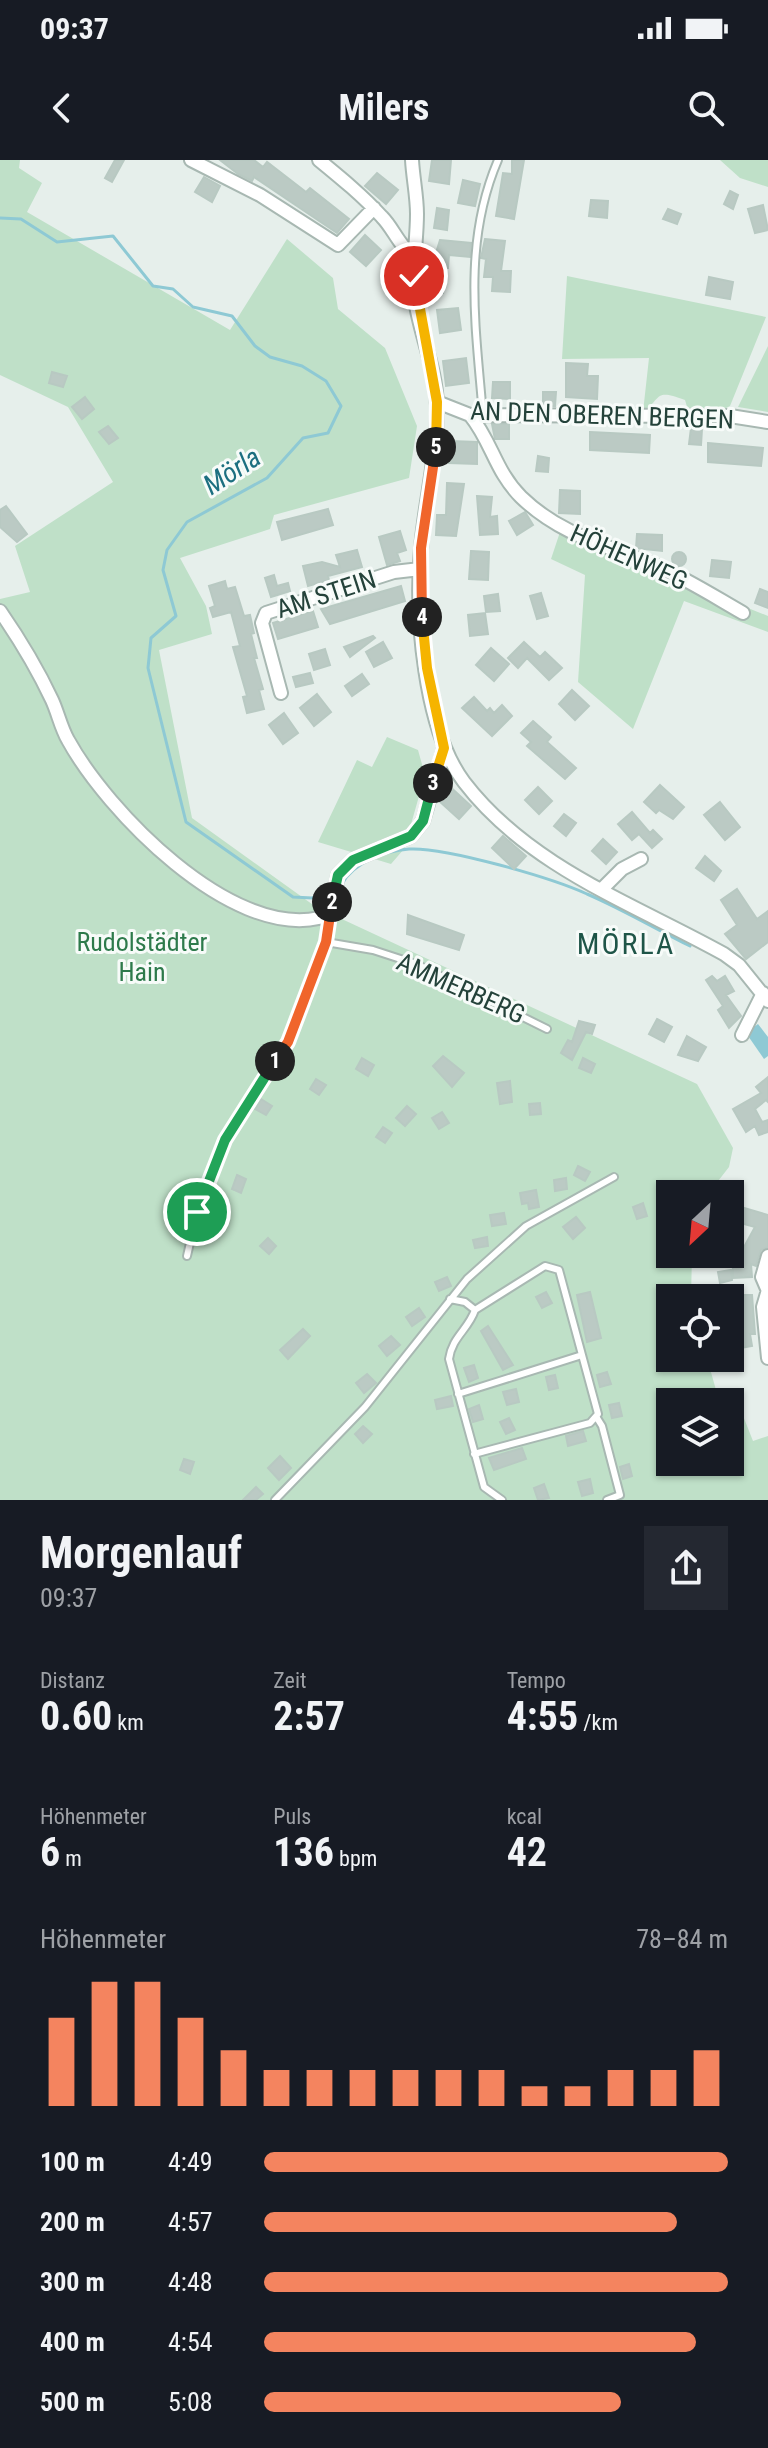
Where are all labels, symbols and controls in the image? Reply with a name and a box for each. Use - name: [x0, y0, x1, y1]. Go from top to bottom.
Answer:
- text: 09:37: [40, 11, 109, 46]
- icon: back: [40, 86, 84, 130]
- icon: search: [684, 86, 728, 130]
- text: Milers: [339, 87, 429, 129]
- pin: [380, 242, 448, 310]
- icon: check: [392, 254, 436, 298]
- street label: AN DEN OBEREN BERGEN: [470, 395, 734, 435]
- pin: 5: [416, 427, 456, 467]
- text: 5: [430, 434, 442, 459]
- water label: Mörla: [197, 440, 267, 502]
- street label: HÖHENWEG: [566, 518, 692, 596]
- street label: AM STEIN: [272, 564, 380, 624]
- pin: 4: [402, 597, 442, 637]
- text: 4: [416, 604, 428, 629]
- pin: 3: [413, 763, 453, 803]
- text: 3: [427, 770, 439, 795]
- pin: 2: [312, 882, 352, 922]
- text: 2: [326, 889, 338, 914]
- district label: MÖRLA: [577, 926, 675, 961]
- park label: Rudolstädter Hain: [77, 927, 208, 987]
- street label: AMMERBERG: [392, 946, 530, 1030]
- pin: 1: [255, 1041, 295, 1081]
- text: 1: [269, 1048, 281, 1073]
- pin: [163, 1178, 231, 1246]
- north arrow: [656, 1180, 744, 1268]
- map controls: [656, 1180, 744, 1476]
- icon: arrive: [175, 1190, 219, 1234]
- button: locate: [656, 1284, 744, 1372]
- button: layers: [656, 1388, 744, 1476]
- button: share: [644, 1526, 728, 1610]
- text: Morgenlauf: [40, 1527, 242, 1579]
- text: 09:37: [40, 1583, 97, 1613]
- text: Distanz: [40, 1668, 105, 1693]
- text: Zeit: [273, 1668, 306, 1693]
- text: Tempo: [507, 1668, 566, 1693]
- text: 0.60: [40, 1693, 112, 1740]
- text: 2:57: [273, 1693, 345, 1740]
- text: 4:55: [507, 1693, 578, 1740]
- text: km: [112, 1710, 144, 1735]
- text: /km: [578, 1710, 618, 1735]
- text: Höhenmeter: [40, 1804, 147, 1829]
- text: Puls: [273, 1804, 311, 1829]
- text: kcal: [507, 1804, 542, 1829]
- text: 6: [40, 1829, 60, 1876]
- text: 136: [273, 1829, 334, 1876]
- text: 42: [507, 1829, 547, 1876]
- text: m: [60, 1846, 82, 1871]
- text: bpm: [334, 1846, 377, 1871]
- text: Höhenmeter: [40, 1924, 166, 1954]
- text: 78–84 m: [636, 1924, 728, 1954]
- text: 100 m: [40, 2147, 105, 2177]
- text: 4:49: [168, 2147, 213, 2177]
- text: 200 m: [40, 2207, 105, 2237]
- text: 4:57: [168, 2207, 213, 2237]
- text: 300 m: [40, 2267, 105, 2297]
- text: 4:48: [168, 2267, 213, 2297]
- text: 400 m: [40, 2327, 105, 2357]
- text: 4:54: [168, 2327, 213, 2357]
- text: 500 m: [40, 2387, 105, 2417]
- text: 5:08: [168, 2387, 213, 2417]

